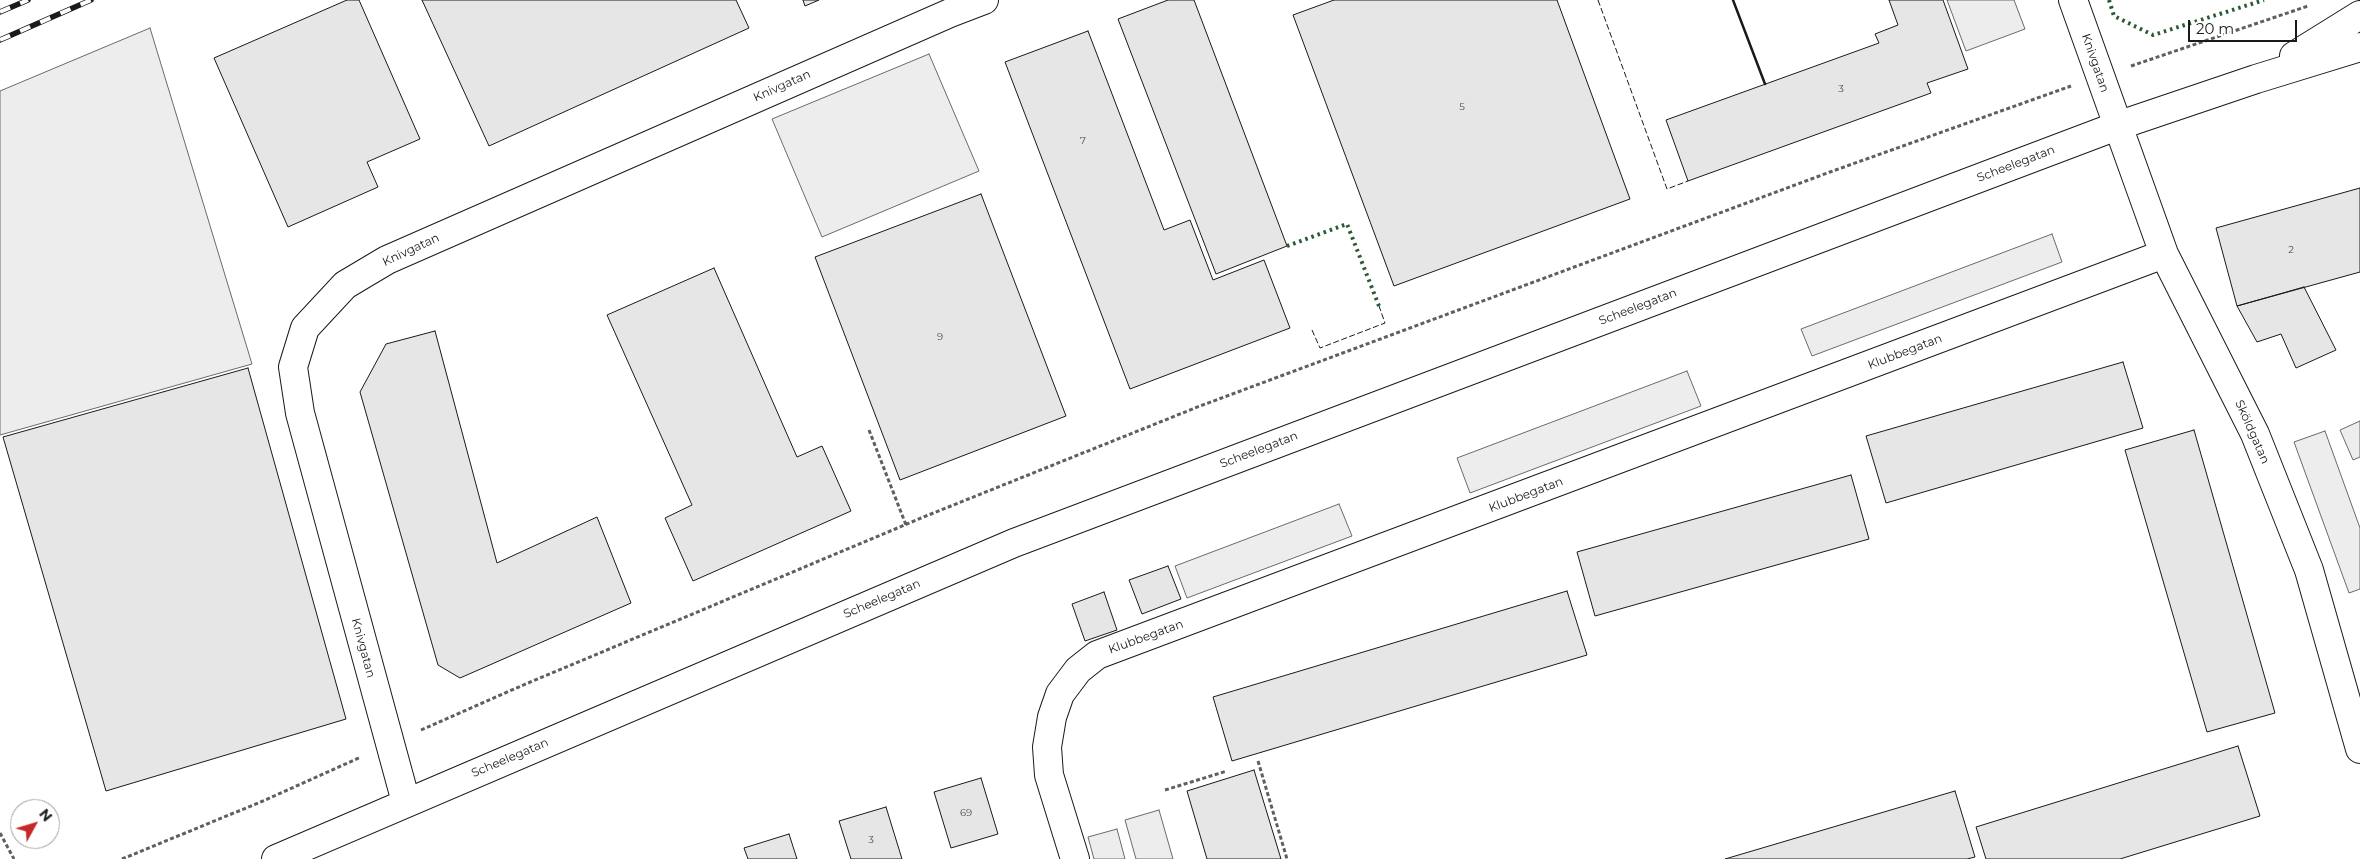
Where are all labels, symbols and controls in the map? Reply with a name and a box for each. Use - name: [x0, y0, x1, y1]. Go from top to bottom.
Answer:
- scale bar: [2190, 10, 2299, 42]
- text: 20 m: [2196, 19, 2234, 38]
- street label: Knivgatan: [2078, 32, 2112, 94]
- street label: Knivgatan: [751, 67, 813, 105]
- house number: 3: [1838, 83, 1844, 95]
- house number: 5: [1459, 101, 1465, 113]
- house number: 7: [1080, 135, 1086, 147]
- street label: Scheelegatan: [1975, 143, 2057, 185]
- street label: Knivgatan: [380, 231, 442, 269]
- house number: 2: [2288, 244, 2294, 256]
- street label: Scheelegatan: [1597, 286, 1679, 328]
- house number: 9: [937, 331, 943, 343]
- street label: Klubbegatan: [1866, 331, 1944, 373]
- street label: Sköldgatan: [2232, 398, 2272, 466]
- street label: Scheelegatan: [1218, 429, 1300, 471]
- street label: Klubbegatan: [1487, 474, 1565, 516]
- street label: Scheelegatan: [841, 576, 923, 622]
- street label: Knivgatan: [348, 617, 378, 679]
- street label: Klubbegatan: [1107, 617, 1185, 657]
- street label: Scheelegatan: [469, 735, 551, 781]
- north arrow: [10, 799, 60, 849]
- text: N: [35, 805, 56, 825]
- house number: 69: [960, 807, 972, 819]
- house number: 3: [868, 834, 874, 846]

